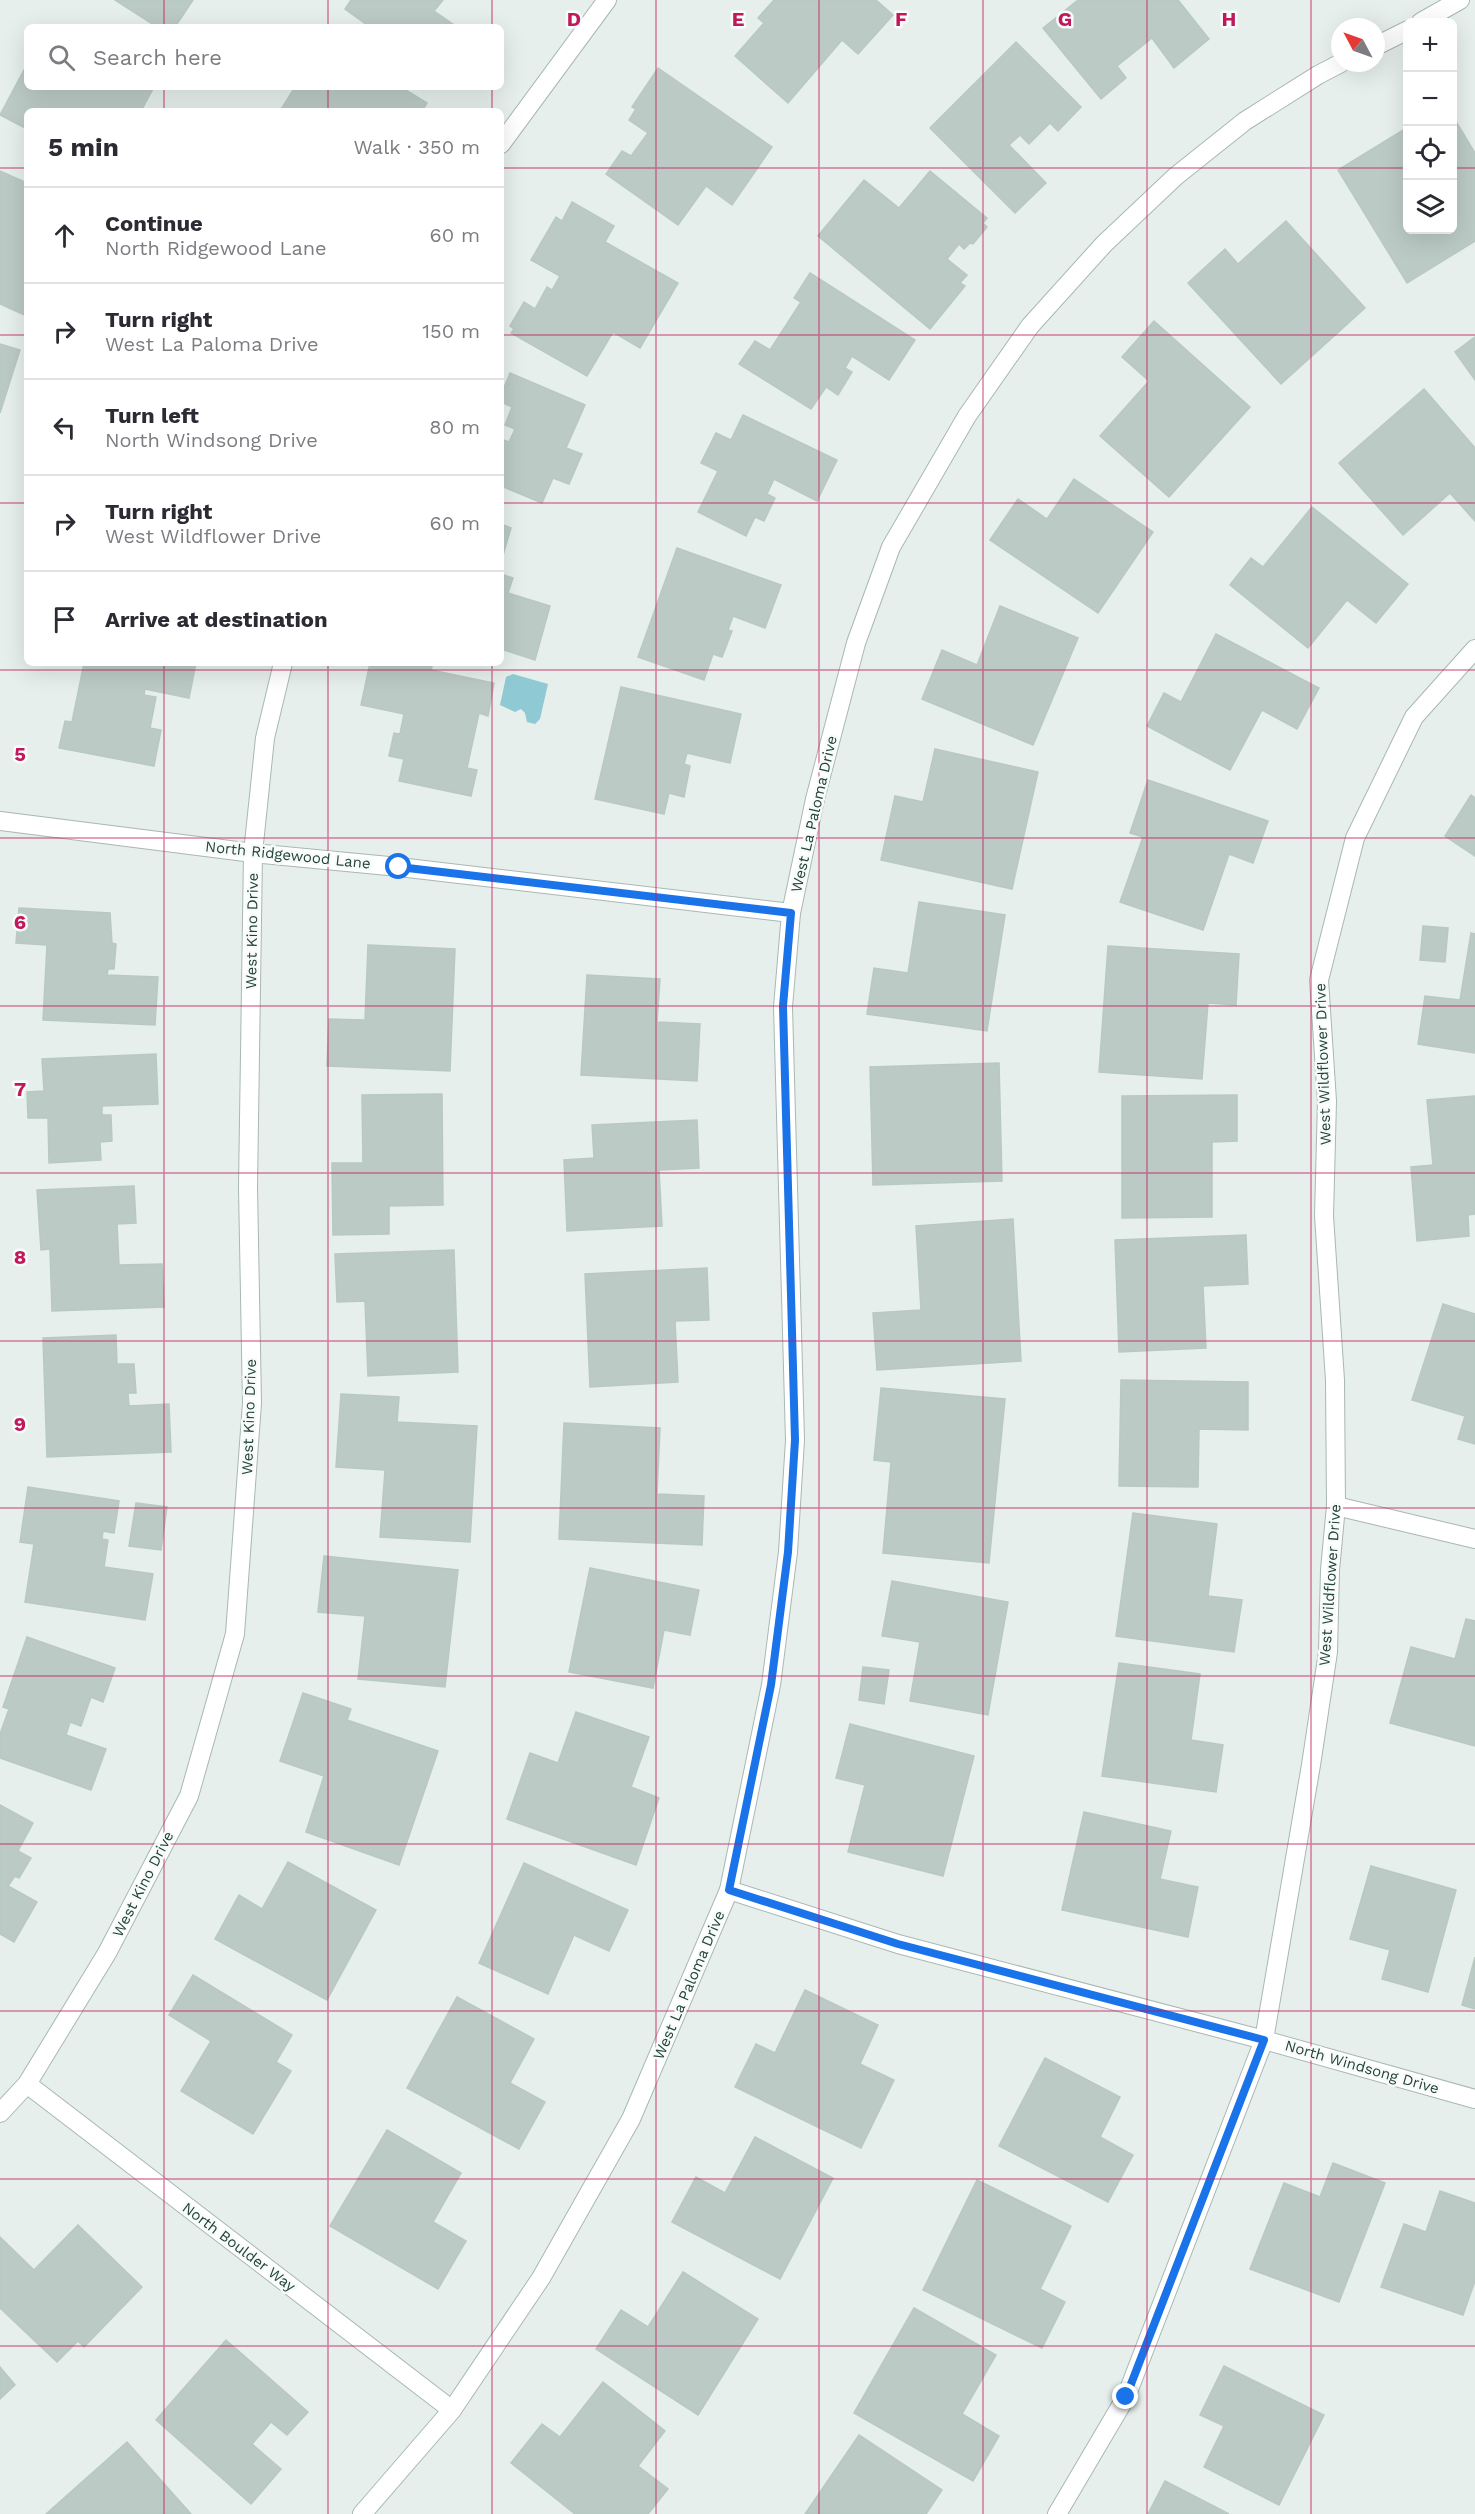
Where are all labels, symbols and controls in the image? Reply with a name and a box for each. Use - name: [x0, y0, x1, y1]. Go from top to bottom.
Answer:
- text: D: [567, 7, 581, 31]
- text: E: [732, 7, 744, 31]
- text: F: [895, 7, 907, 31]
- text: G: [1058, 7, 1072, 31]
- text: H: [1222, 7, 1236, 31]
- north arrow: [1331, 18, 1385, 72]
- map controls: [1403, 18, 1457, 234]
- button: +: [1403, 18, 1457, 72]
- search box: [24, 24, 504, 90]
- icon: search: [45, 41, 78, 74]
- text: Search here: [93, 45, 222, 70]
- button: −: [1403, 72, 1457, 126]
- button: locate: [1403, 126, 1457, 180]
- text: 5 min: [48, 132, 119, 162]
- text: Walk · 350 m: [353, 135, 480, 159]
- button: layers: [1403, 180, 1457, 234]
- text: Continue: [105, 211, 203, 236]
- icon: ahead: [48, 219, 81, 252]
- text: 60 m: [430, 223, 480, 247]
- text: North Ridgewood Lane: [105, 236, 327, 260]
- text: Turn right: [105, 307, 212, 332]
- icon: right: [48, 315, 81, 348]
- text: 150 m: [422, 319, 480, 343]
- text: West La Paloma Drive: [105, 332, 319, 356]
- text: Turn left: [105, 403, 199, 428]
- icon: left: [48, 411, 81, 444]
- text: 80 m: [429, 415, 480, 439]
- text: North Windsong Drive: [105, 428, 318, 452]
- text: Turn right: [105, 499, 212, 524]
- icon: right: [48, 507, 81, 540]
- text: 60 m: [430, 511, 480, 535]
- text: West Wildflower Drive: [105, 524, 321, 548]
- icon: arrive: [48, 603, 81, 636]
- text: Arrive at destination: [105, 607, 328, 632]
- street label: West La Paloma Drive: [787, 734, 841, 894]
- text: 5: [14, 742, 26, 766]
- street label: North Ridgewood Lane: [204, 837, 372, 873]
- route start: [385, 853, 411, 879]
- street label: West Kino Drive: [242, 873, 262, 989]
- text: 6: [14, 910, 26, 934]
- street label: West Wildflower Drive: [1311, 983, 1335, 1145]
- text: 7: [14, 1077, 26, 1101]
- text: 8: [14, 1245, 26, 1269]
- street label: West Kino Drive: [238, 1359, 260, 1475]
- text: 9: [14, 1412, 26, 1436]
- street label: West Wildflower Drive: [1315, 1503, 1345, 1667]
- street label: West Kino Drive: [109, 1828, 177, 1940]
- street label: West La Paloma Drive: [649, 1908, 729, 2062]
- street label: North Windsong Drive: [1283, 2036, 1441, 2098]
- street label: North Boulder Way: [179, 2199, 299, 2296]
- route end: [1112, 2383, 1138, 2409]

